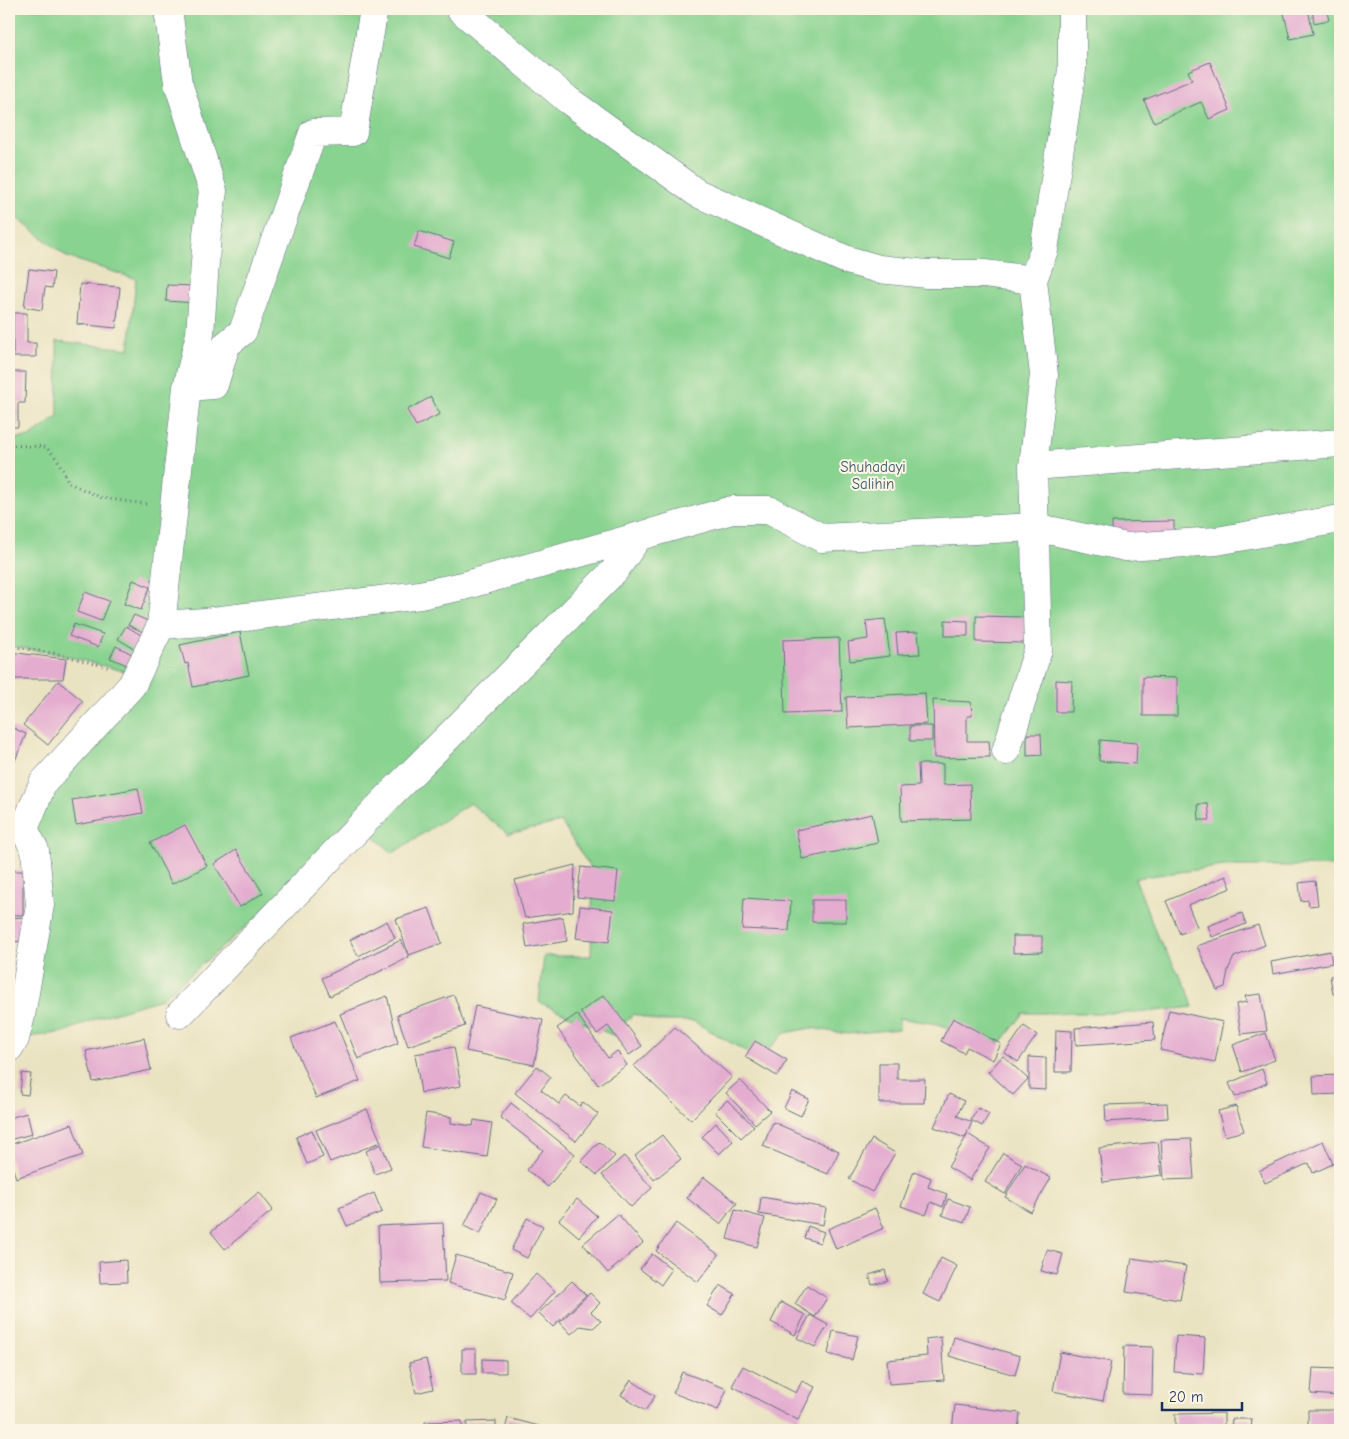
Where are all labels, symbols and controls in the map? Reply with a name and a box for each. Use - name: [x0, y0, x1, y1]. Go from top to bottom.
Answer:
- park label: Shuhadayi Salihin: [840, 458, 906, 493]
- scale bar: [1162, 1379, 1242, 1411]
- text: 20 m: [1169, 1388, 1203, 1406]

